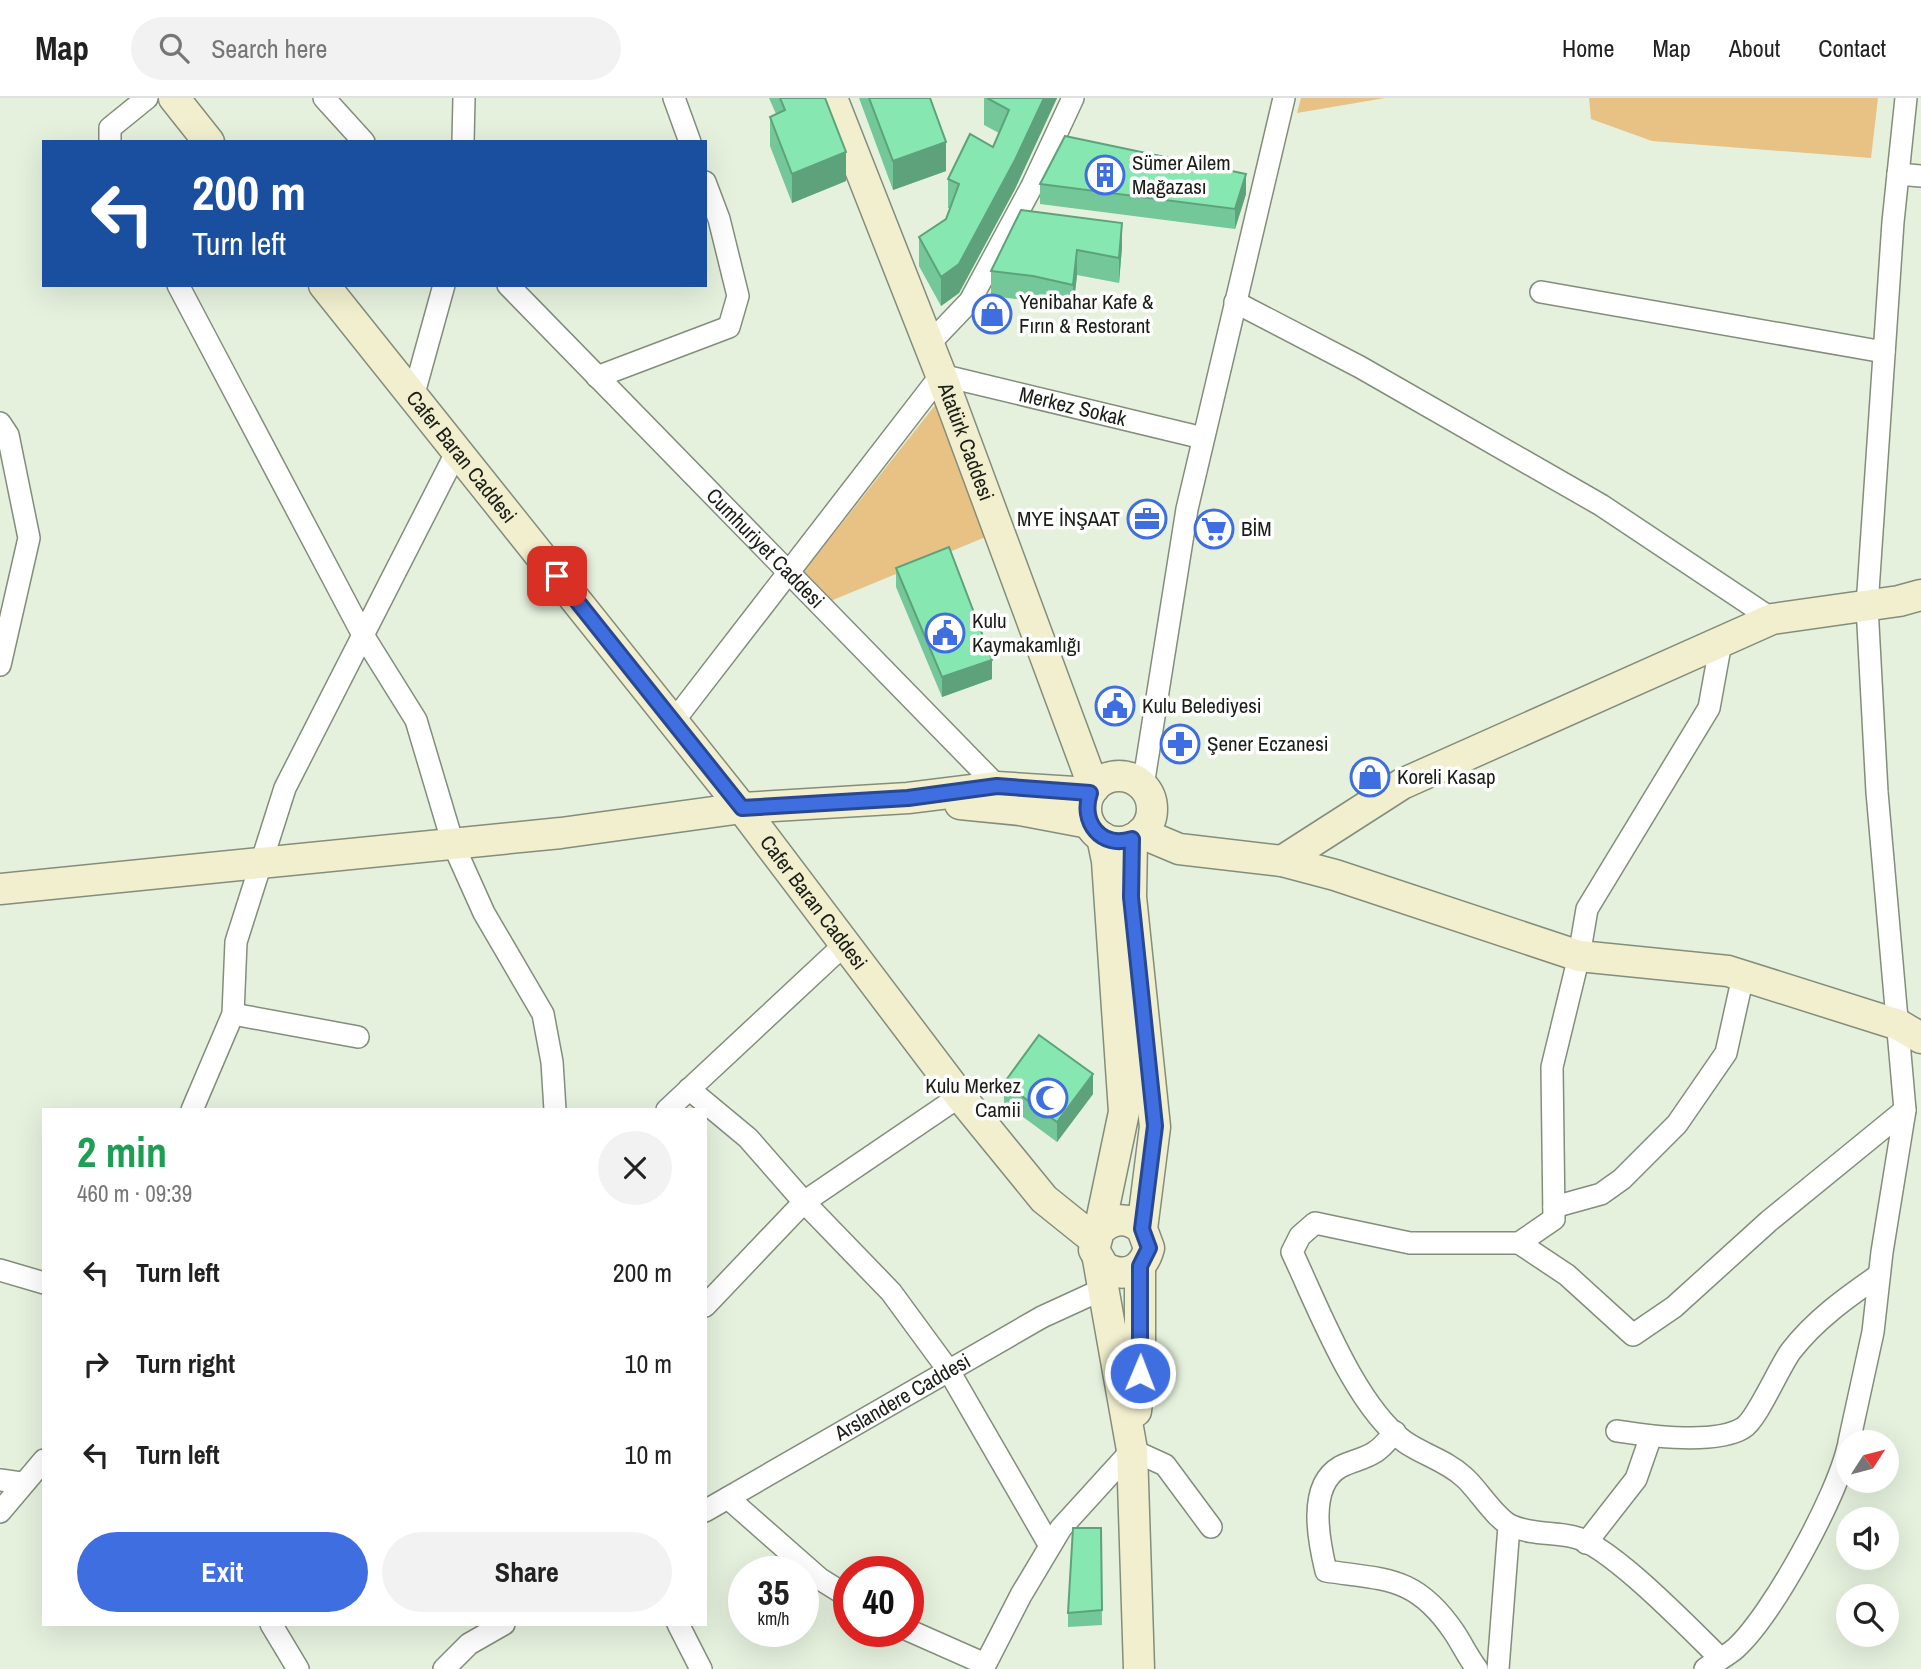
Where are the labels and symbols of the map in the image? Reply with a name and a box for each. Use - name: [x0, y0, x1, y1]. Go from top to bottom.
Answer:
- place label: Sümer Ailem Mağazası: [1132, 148, 1231, 201]
- building icon: Sümer Ailem Mağazası: [1084, 154, 1126, 196]
- place label: Yenibahar Kafe & Fırın & Restorant: [1019, 287, 1154, 340]
- shop icon: Yenibahar Kafe & Fırın & Restorant: [971, 293, 1013, 335]
- street label: Atatürk Caddesi: [931, 378, 1001, 505]
- street label: Merkez Sokak: [1016, 379, 1130, 433]
- street label: Cafer Baran Caddesi: [400, 384, 524, 529]
- street label: Cumhuriyet Caddesi: [700, 481, 831, 615]
- office icon: MYE İNŞAAT: [1126, 498, 1168, 540]
- place label: MYE İNŞAAT: [1017, 504, 1120, 533]
- supermarket icon: BİM: [1193, 508, 1235, 550]
- place label: BİM: [1241, 514, 1272, 543]
- pin: [527, 546, 587, 606]
- place label: Kulu Kaymakamlığı: [972, 606, 1081, 659]
- public building icon: Kulu Kaymakamlığı: [924, 612, 966, 654]
- public building icon: Kulu Belediyesi: [1094, 685, 1136, 727]
- place label: Kulu Belediyesi: [1142, 691, 1262, 720]
- pharmacy icon: Şener Eczanesi: [1159, 723, 1201, 765]
- place label: Şener Eczanesi: [1207, 729, 1329, 758]
- shop icon: Koreli Kasap: [1349, 756, 1391, 798]
- place label: Koreli Kasap: [1397, 762, 1496, 791]
- street label: Cafer Baran Caddesi: [754, 829, 874, 975]
- place label: Kulu Merkez Camii: [925, 1071, 1021, 1124]
- mosque icon: Kulu Merkez Camii: [1027, 1077, 1069, 1119]
- position arrow: [1103, 1336, 1177, 1410]
- street label: Arslandere Caddesi: [828, 1346, 976, 1448]
- north arrow: [1836, 1430, 1899, 1493]
- speed limit sign: 40: [833, 1556, 924, 1647]

